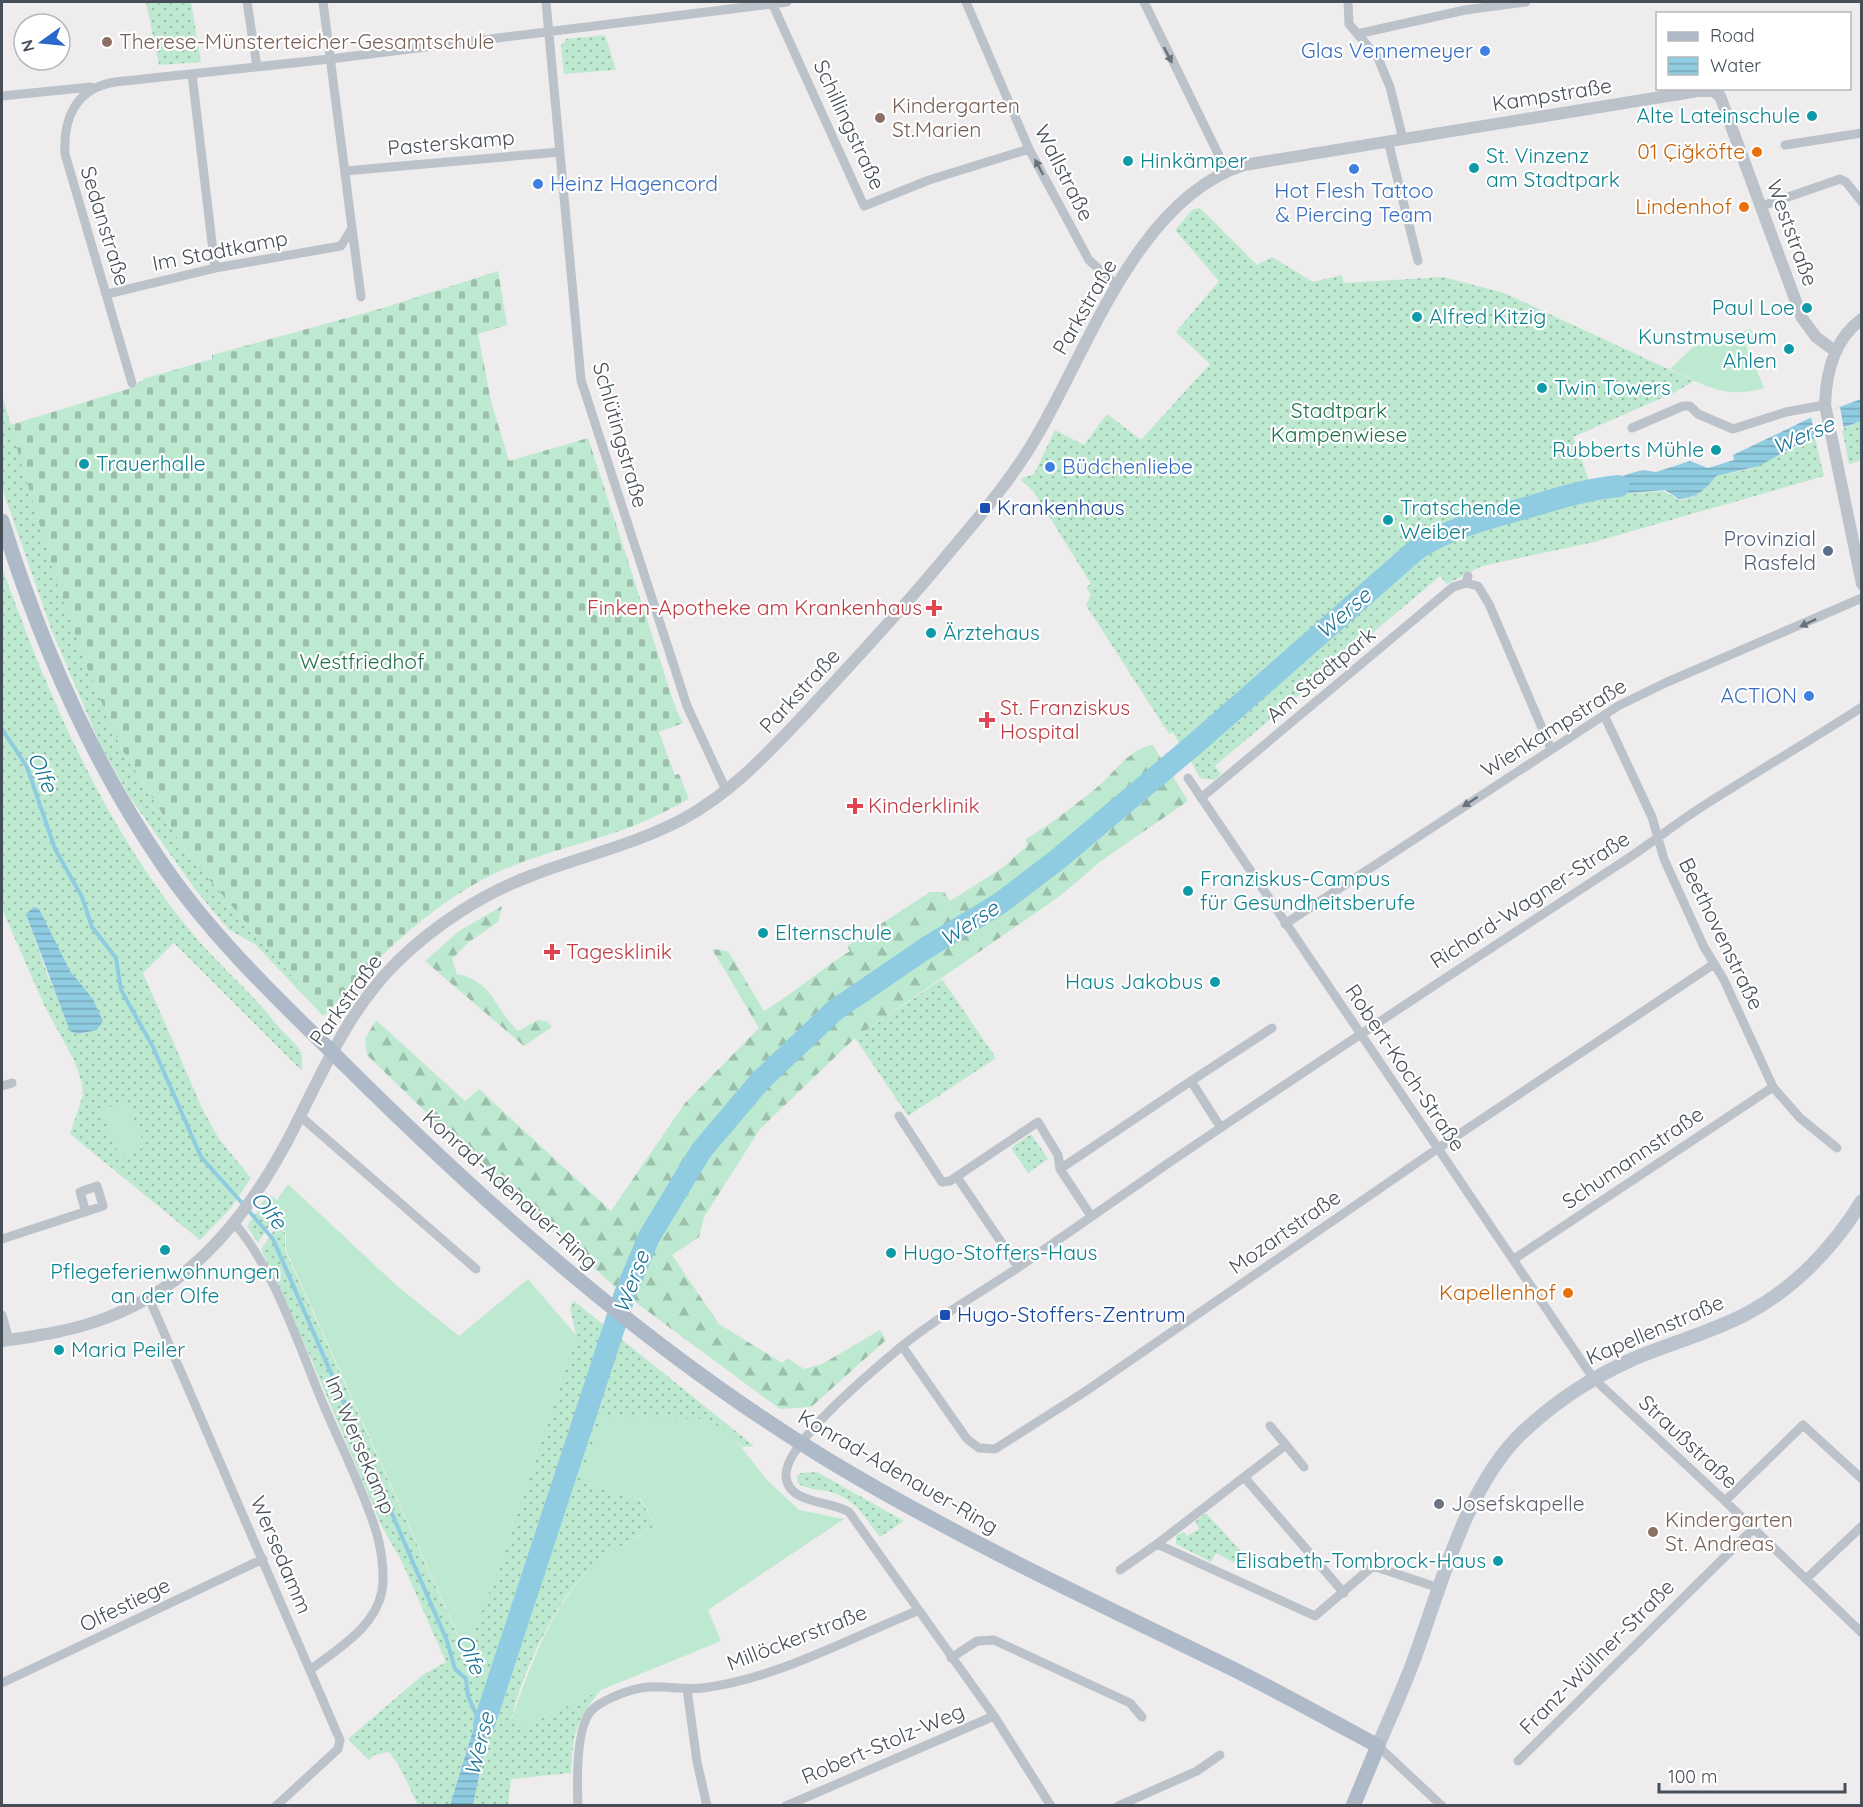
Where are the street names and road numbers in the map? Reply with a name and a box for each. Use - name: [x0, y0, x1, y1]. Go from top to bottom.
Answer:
- street label: Schillingstraße: [808, 55, 891, 194]
- street label: Kampstraße: [1490, 72, 1614, 116]
- street label: Wallstraße: [1030, 120, 1100, 225]
- street label: Pasterskamp: [386, 123, 516, 161]
- street label: Sedanstraße: [75, 163, 136, 289]
- street label: Weststraße: [1762, 176, 1824, 289]
- street label: Im Stadtkamp: [150, 224, 290, 276]
- street label: Parkstraße: [1046, 254, 1122, 359]
- street label: Schlütingstraße: [588, 359, 654, 510]
- street label: Am Stadtpark: [1260, 621, 1380, 728]
- street label: Parkstraße: [753, 643, 845, 738]
- street label: Wienkampstraße: [1476, 672, 1631, 782]
- street label: Richard-Wagner-Straße: [1425, 825, 1634, 973]
- street label: Beethovenstraße: [1674, 853, 1770, 1014]
- street label: Parkstraße: [303, 949, 387, 1050]
- street label: Robert-Koch-Straße: [1340, 979, 1471, 1156]
- street label: Schumannstraße: [1557, 1100, 1708, 1214]
- street label: Konrad-Adenauer-Ring: [418, 1104, 604, 1275]
- street label: Mozartstraße: [1224, 1183, 1345, 1279]
- street label: Kapellenstraße: [1582, 1288, 1727, 1370]
- street label: Im Wersekamp: [320, 1372, 402, 1518]
- street label: Straußstraße: [1634, 1389, 1744, 1494]
- street label: Konrad-Adenauer-Ring: [794, 1403, 1003, 1539]
- street label: Wersedamm: [245, 1492, 318, 1617]
- street label: Olfestiege: [75, 1571, 174, 1637]
- street label: Franz-Wüllner-Straße: [1513, 1573, 1679, 1739]
- street label: Millöckerstraße: [723, 1598, 870, 1676]
- street label: Robert-Stolz-Weg: [797, 1697, 968, 1789]

